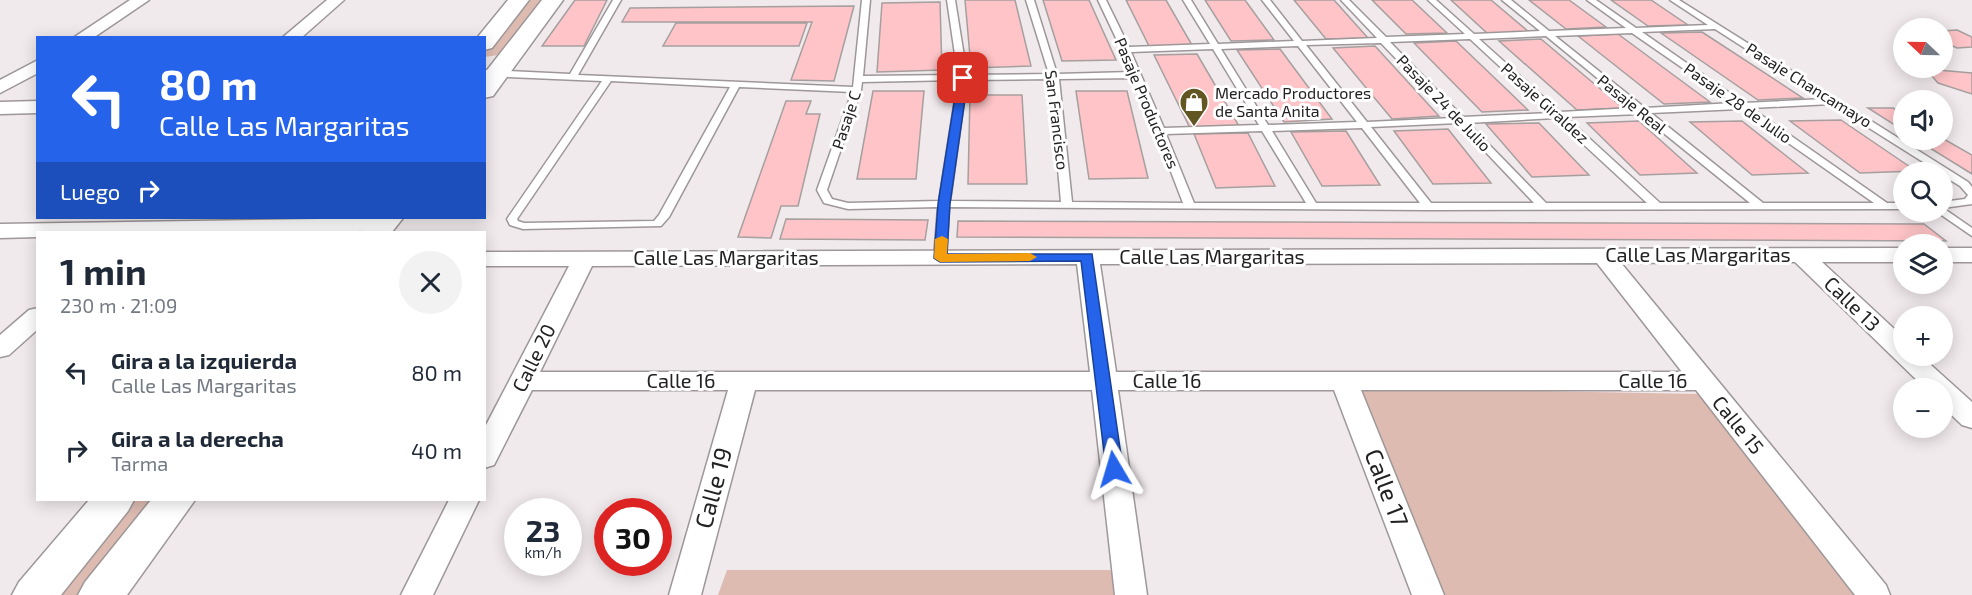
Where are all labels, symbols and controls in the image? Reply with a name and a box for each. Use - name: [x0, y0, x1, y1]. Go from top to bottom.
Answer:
- north arrow: [1893, 18, 1953, 78]
- map controls: [1893, 18, 1953, 438]
- street label: Pasaje Productores: [1110, 35, 1184, 171]
- street label: Pasaje Chancamayo: [1742, 38, 1876, 132]
- street label: Pasaje 24 de Julio: [1393, 50, 1495, 156]
- pin: [937, 52, 988, 103]
- text: 80 m: [159, 58, 258, 108]
- street label: Pasaje Giraldez: [1497, 58, 1593, 148]
- street label: Pasaje 28 de Julio: [1680, 58, 1796, 148]
- icon: left: [60, 60, 138, 138]
- icon: arrive: [946, 61, 979, 94]
- street label: San Francisco: [1042, 69, 1073, 171]
- street label: Pasaje Real: [1593, 70, 1671, 138]
- place label: Mercado Productores de Santa Anita: [1215, 83, 1371, 120]
- shop icon: Mercado Productores de Santa Anita: [1178, 86, 1210, 128]
- street label: Pasaje C: [827, 88, 865, 152]
- button: sound: [1893, 90, 1953, 150]
- text: Calle Las Margaritas: [159, 109, 410, 141]
- button: search: [1893, 162, 1953, 222]
- icon: right: [132, 174, 165, 207]
- text: Luego: [60, 178, 120, 204]
- button: layers: [1893, 234, 1953, 294]
- street label: Calle Las Margaritas: [1605, 242, 1791, 266]
- street label: Calle Las Margaritas: [1119, 244, 1305, 268]
- street label: Calle Las Margaritas: [633, 245, 819, 269]
- text: 1 min: [60, 249, 147, 292]
- button: close: [399, 251, 462, 314]
- street label: Calle 13: [1820, 271, 1886, 336]
- text: 230 m · 21:09: [60, 293, 177, 317]
- button: +: [1893, 306, 1953, 366]
- street label: Calle 20: [506, 320, 560, 396]
- text: Gira a la izquierda: [111, 347, 297, 373]
- icon: left: [60, 356, 93, 389]
- text: 80 m: [411, 359, 462, 385]
- street label: Calle 16: [647, 368, 715, 392]
- street label: Calle 16: [1133, 368, 1201, 392]
- street label: Calle 16: [1619, 368, 1687, 392]
- text: Calle Las Margaritas: [111, 373, 297, 397]
- button: −: [1893, 378, 1953, 438]
- street label: Calle 15: [1708, 390, 1770, 458]
- text: Gira a la derecha: [111, 425, 284, 451]
- icon: right: [60, 434, 93, 467]
- text: 40 m: [411, 437, 462, 463]
- position arrow: [1082, 437, 1146, 501]
- street label: Calle 19: [688, 444, 737, 531]
- street label: Calle 17: [1359, 444, 1415, 531]
- text: Tarma: [111, 451, 168, 475]
- speed limit sign: 30: [594, 498, 672, 576]
- text: 23: [526, 512, 560, 548]
- text: km/h: [524, 543, 562, 561]

